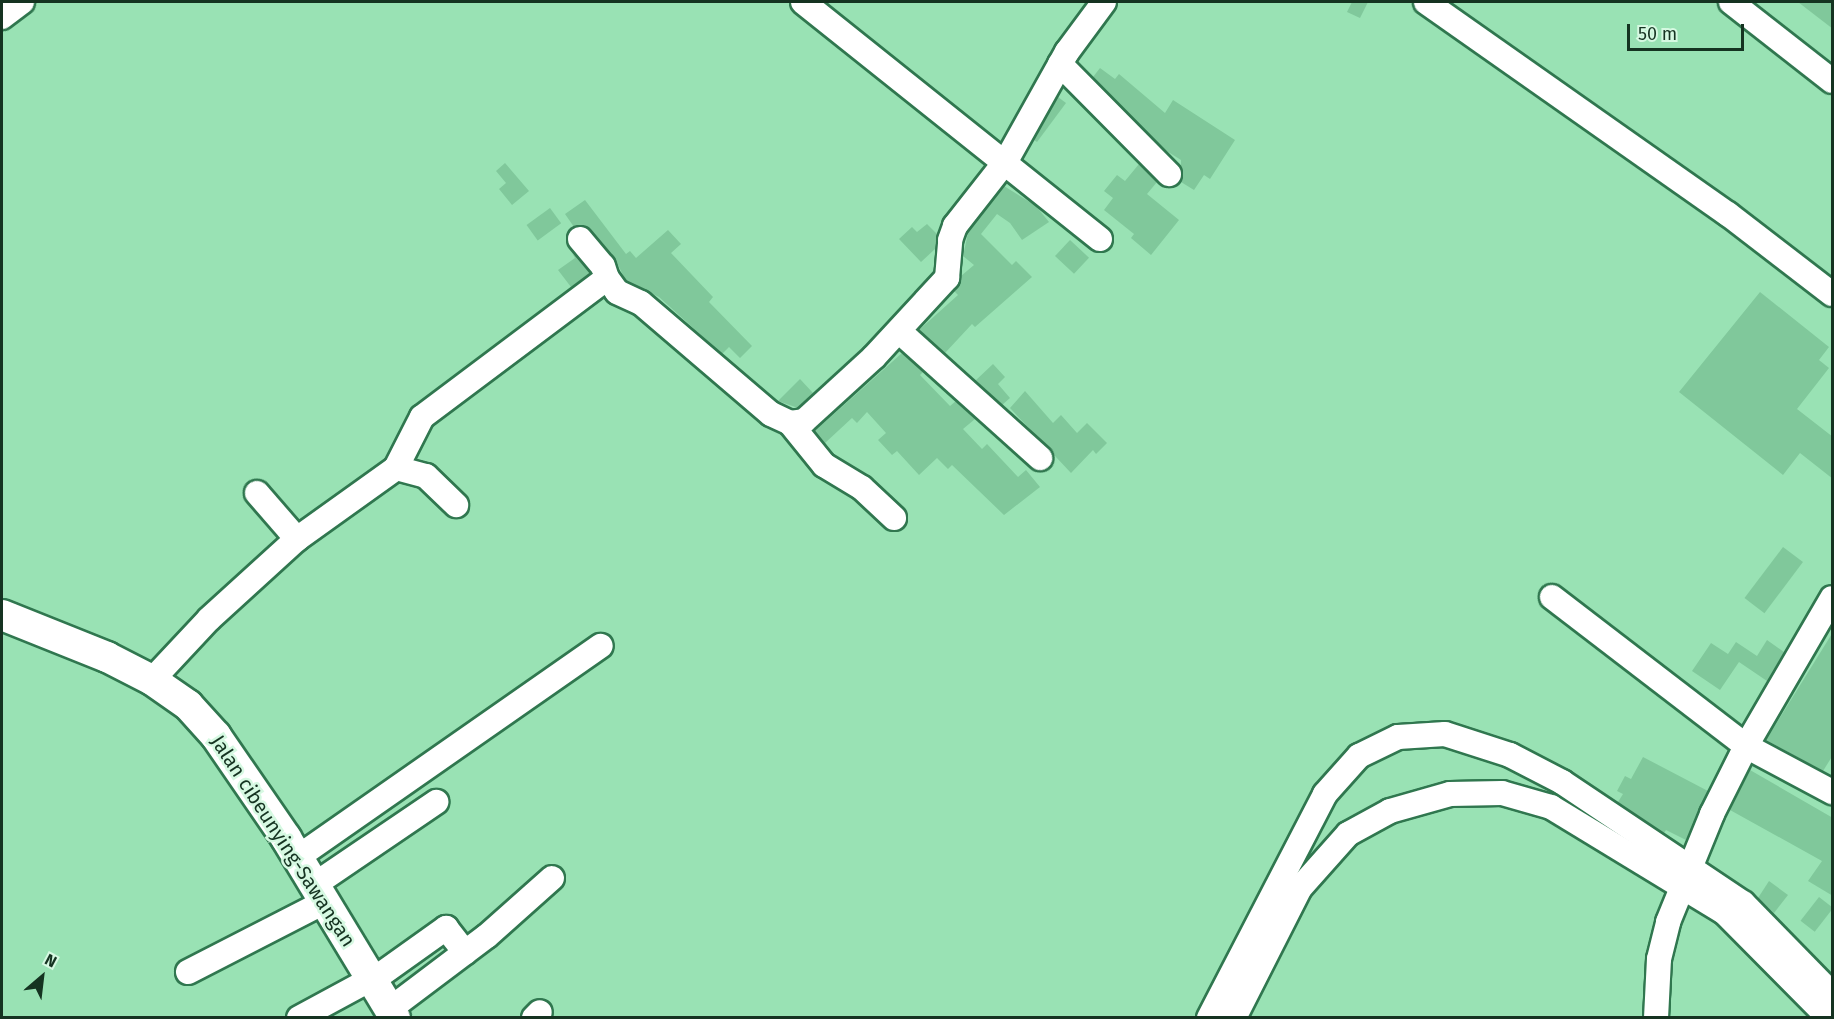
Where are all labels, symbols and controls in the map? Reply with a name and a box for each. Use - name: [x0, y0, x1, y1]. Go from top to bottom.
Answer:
- scale bar: [1630, 12, 1747, 50]
- text: 50 m: [1638, 23, 1677, 45]
- street label: Jalan cibeunying-Sawangan: [206, 731, 360, 951]
- north arrow: [12, 947, 72, 1007]
- text: N: [42, 950, 60, 972]

